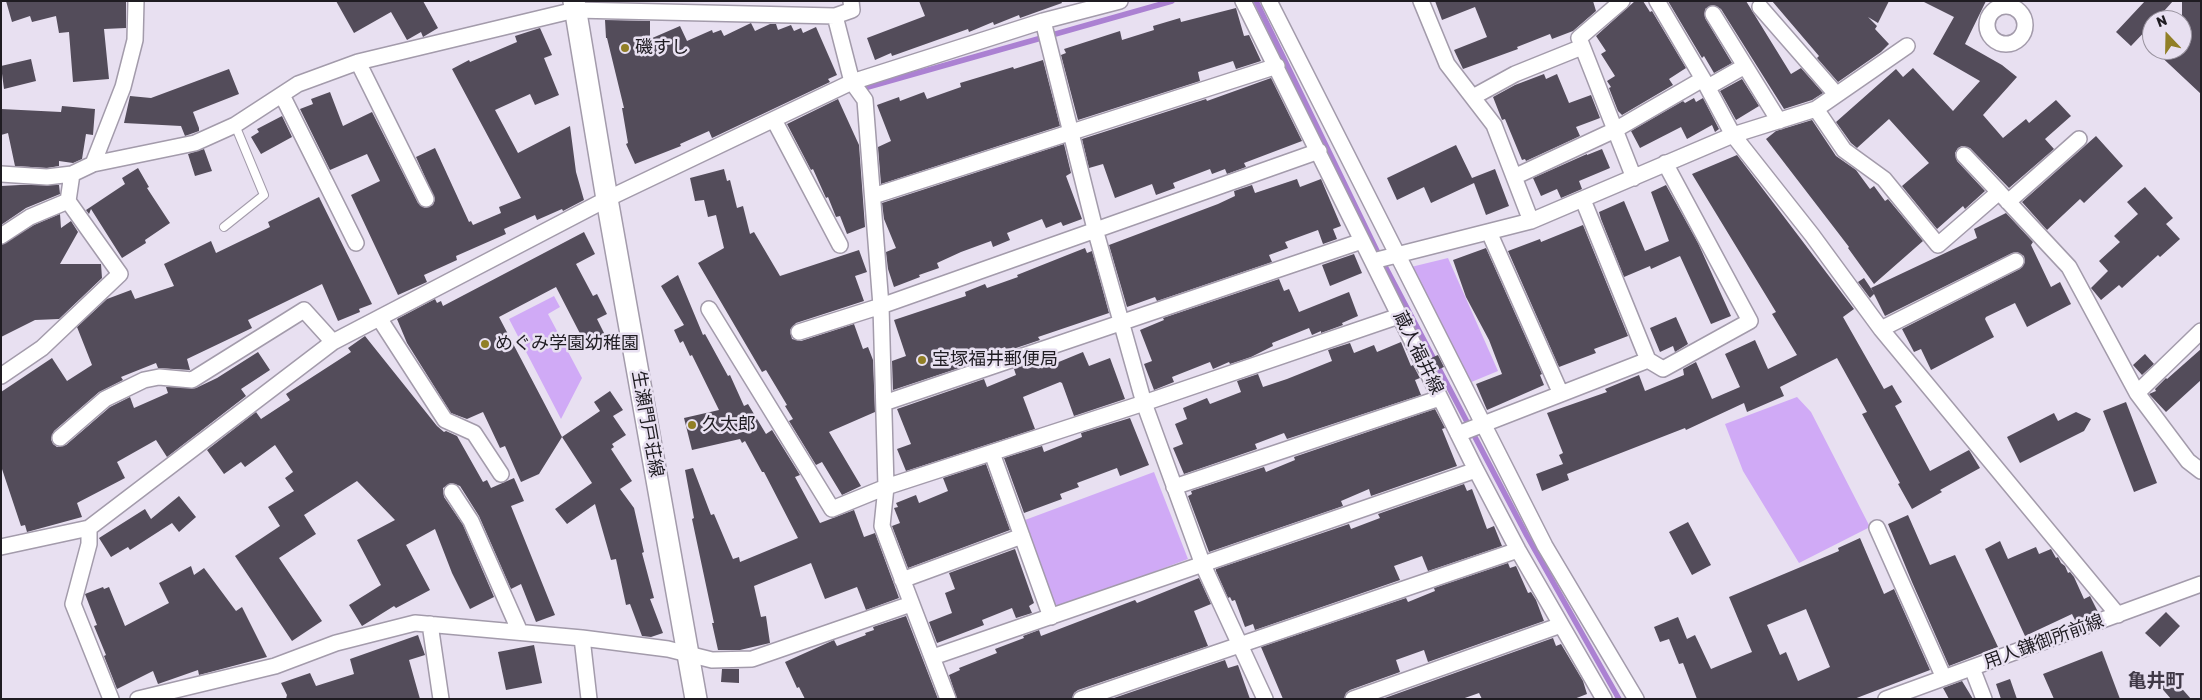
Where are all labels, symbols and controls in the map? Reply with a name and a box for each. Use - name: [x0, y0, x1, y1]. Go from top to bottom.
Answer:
- north arrow: [2142, 10, 2192, 60]
- text: N: [2154, 12, 2170, 31]
- place label: 磯すし: [635, 37, 689, 59]
- marker: 磯すし: [619, 42, 631, 54]
- street label: 蔵人福井線: [1389, 308, 1447, 398]
- place label: めぐみ学園幼稚園: [495, 333, 639, 355]
- marker: めぐみ学園幼稚園: [479, 338, 491, 350]
- place label: 宝塚福井郵便局: [932, 349, 1058, 371]
- marker: 宝塚福井郵便局: [916, 354, 928, 366]
- street label: 生瀬門戸荘線: [627, 369, 667, 479]
- place label: 久太郎: [702, 414, 756, 436]
- marker: 久太郎: [686, 419, 698, 431]
- street label: 用人鎌御所前線: [1981, 610, 2107, 674]
- district label: 亀井町: [2128, 671, 2184, 693]

